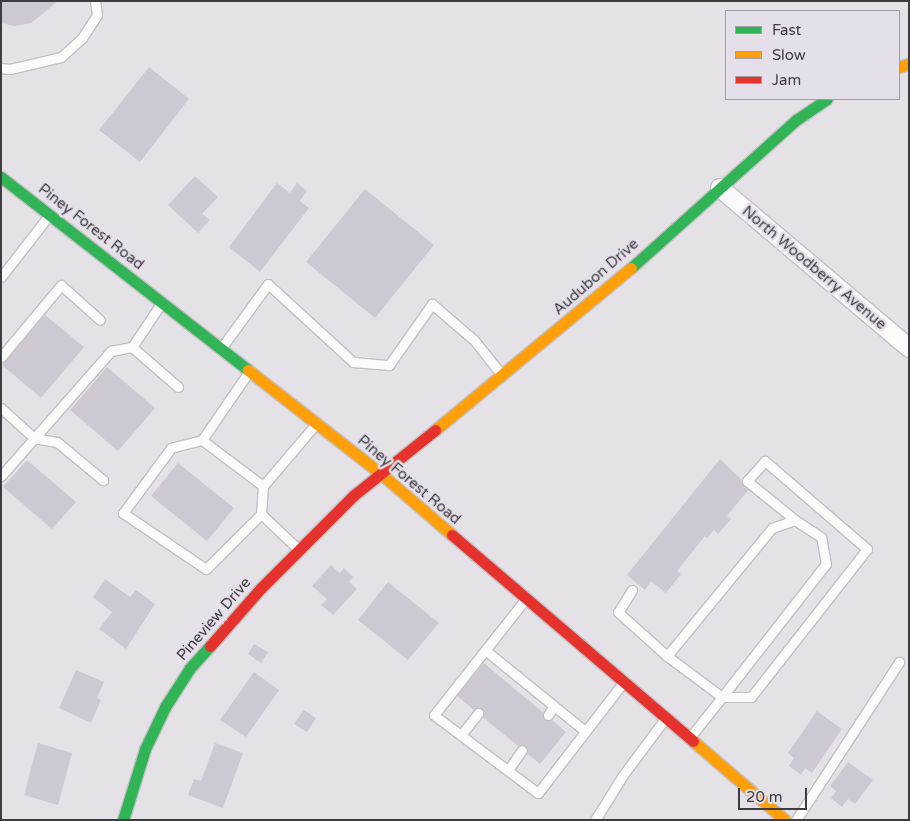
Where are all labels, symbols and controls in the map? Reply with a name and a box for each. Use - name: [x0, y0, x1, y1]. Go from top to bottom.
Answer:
- legend: [725, 10, 900, 100]
- text: Fast: [772, 21, 801, 39]
- text: Slow: [772, 46, 806, 64]
- text: Jam: [772, 71, 801, 89]
- street label: Piney Forest Road: [35, 180, 147, 274]
- street label: North Woodberry Avenue: [738, 202, 890, 334]
- street label: Audubon Drive: [550, 235, 642, 319]
- street label: Piney Forest Road: [354, 432, 464, 528]
- street label: Pineview Drive: [173, 574, 255, 664]
- scale bar: [740, 778, 809, 810]
- text: 20 m: [746, 788, 783, 806]

